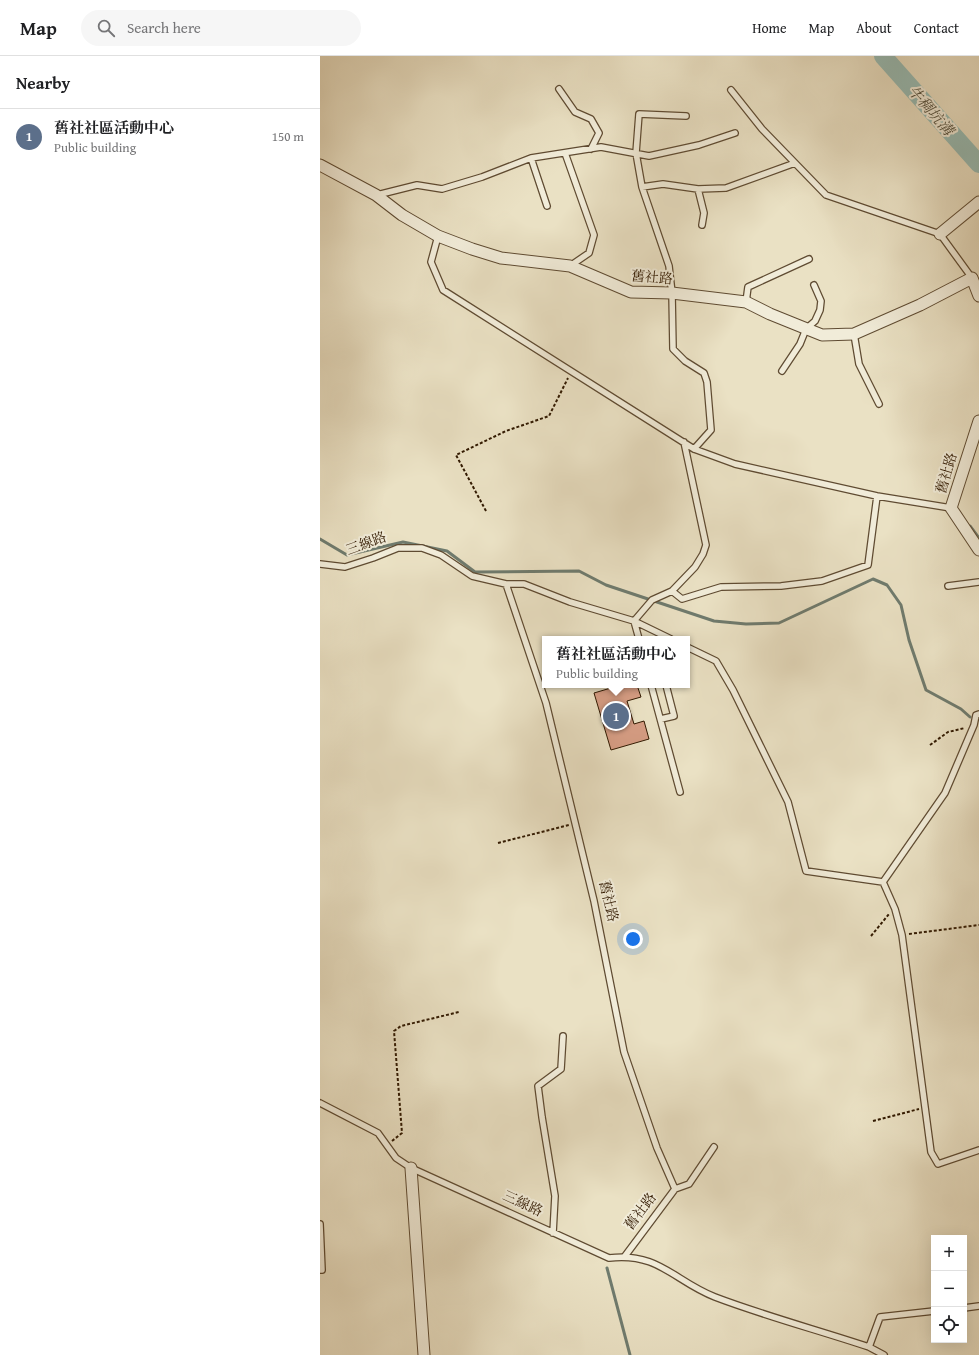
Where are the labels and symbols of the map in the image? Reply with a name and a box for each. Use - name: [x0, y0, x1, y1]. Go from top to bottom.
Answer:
- water label: 牛稠坑溝: [903, 80, 960, 141]
- street label: 舊社路: [630, 265, 674, 289]
- street label: 舊社路: [930, 450, 962, 496]
- street label: 三線路: [343, 526, 389, 560]
- pin: 1: [603, 701, 629, 731]
- street label: 舊社路: [595, 878, 623, 924]
- your location: [623, 929, 643, 949]
- street label: 三線路: [500, 1185, 546, 1221]
- street label: 舊社路: [619, 1188, 661, 1234]

